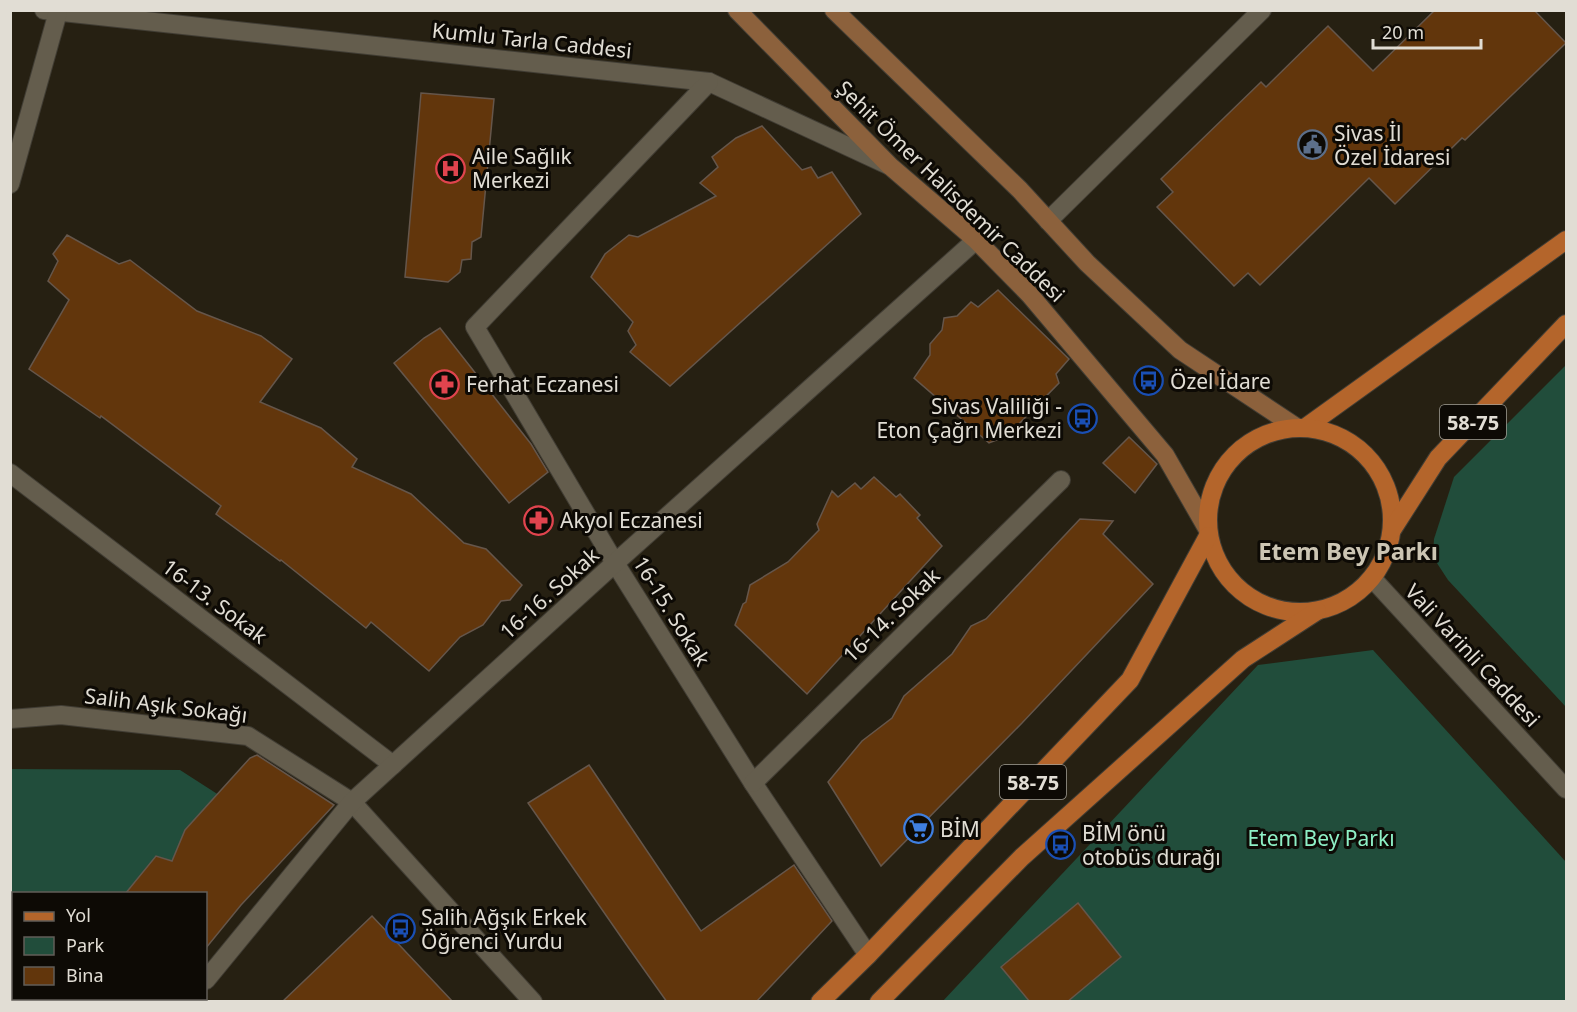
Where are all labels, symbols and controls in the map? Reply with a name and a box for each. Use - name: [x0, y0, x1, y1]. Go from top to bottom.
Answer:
- scale bar: [1373, 12, 1481, 50]
- street label: Kumlu Tarla Caddesi: [431, 16, 633, 64]
- text: 20 m: [1382, 20, 1424, 44]
- street label: Şehit Ömer Halisdemir Caddesi: [831, 74, 1071, 308]
- place label: Sivas İl Özel İdaresi: [1334, 119, 1450, 171]
- public building icon: Sivas İl Özel İdaresi: [1297, 129, 1329, 161]
- place label: Aile Sağlık Merkezi: [472, 142, 573, 194]
- hospital icon: Aile Sağlık Merkezi: [435, 152, 467, 184]
- bus stop icon: Özel İdare: [1133, 365, 1165, 397]
- place label: Özel İdare: [1170, 367, 1271, 395]
- pharmacy icon: Ferhat Eczanesi: [429, 368, 461, 400]
- place label: Ferhat Eczanesi: [466, 370, 619, 398]
- place label: Sivas Valiliği - Eton Çağrı Merkezi: [876, 392, 1062, 444]
- bus stop icon: Sivas Valiliği - Eton Çağrı Merkezi: [1067, 402, 1099, 434]
- road number: 58-75: [1440, 405, 1506, 439]
- pharmacy icon: Akyol Eczanesi: [523, 504, 555, 536]
- place label: Akyol Eczanesi: [560, 506, 703, 534]
- district label: Etem Bey Parkı: [1258, 534, 1438, 567]
- street label: 16-16. Sokak: [493, 540, 605, 645]
- street label: 16-15. Sokak: [627, 551, 717, 672]
- street label: 16-13. Sokak: [157, 552, 274, 650]
- street label: 16-14. Sokak: [837, 561, 946, 668]
- street label: Vali Varinli Caddesi: [1399, 578, 1547, 732]
- street label: Salih Aşık Sokağı: [83, 681, 249, 729]
- road number: 58-75: [1000, 765, 1066, 799]
- supermarket icon: BİM: [903, 813, 935, 845]
- place label: BİM: [940, 815, 980, 843]
- place label: BİM önü otobüs durağı: [1082, 819, 1221, 871]
- park label: Etem Bey Parkı: [1247, 824, 1395, 852]
- bus stop icon: BİM önü otobüs durağı: [1045, 829, 1077, 861]
- legend: [12, 892, 207, 1000]
- text: Yol: [66, 903, 91, 927]
- place label: Salih Ağşık Erkek Öğrenci Yurdu: [421, 903, 587, 955]
- bus stop icon: Salih Ağşık Erkek Öğrenci Yurdu: [384, 913, 416, 945]
- text: Park: [66, 933, 104, 957]
- text: Bina: [66, 963, 104, 987]

